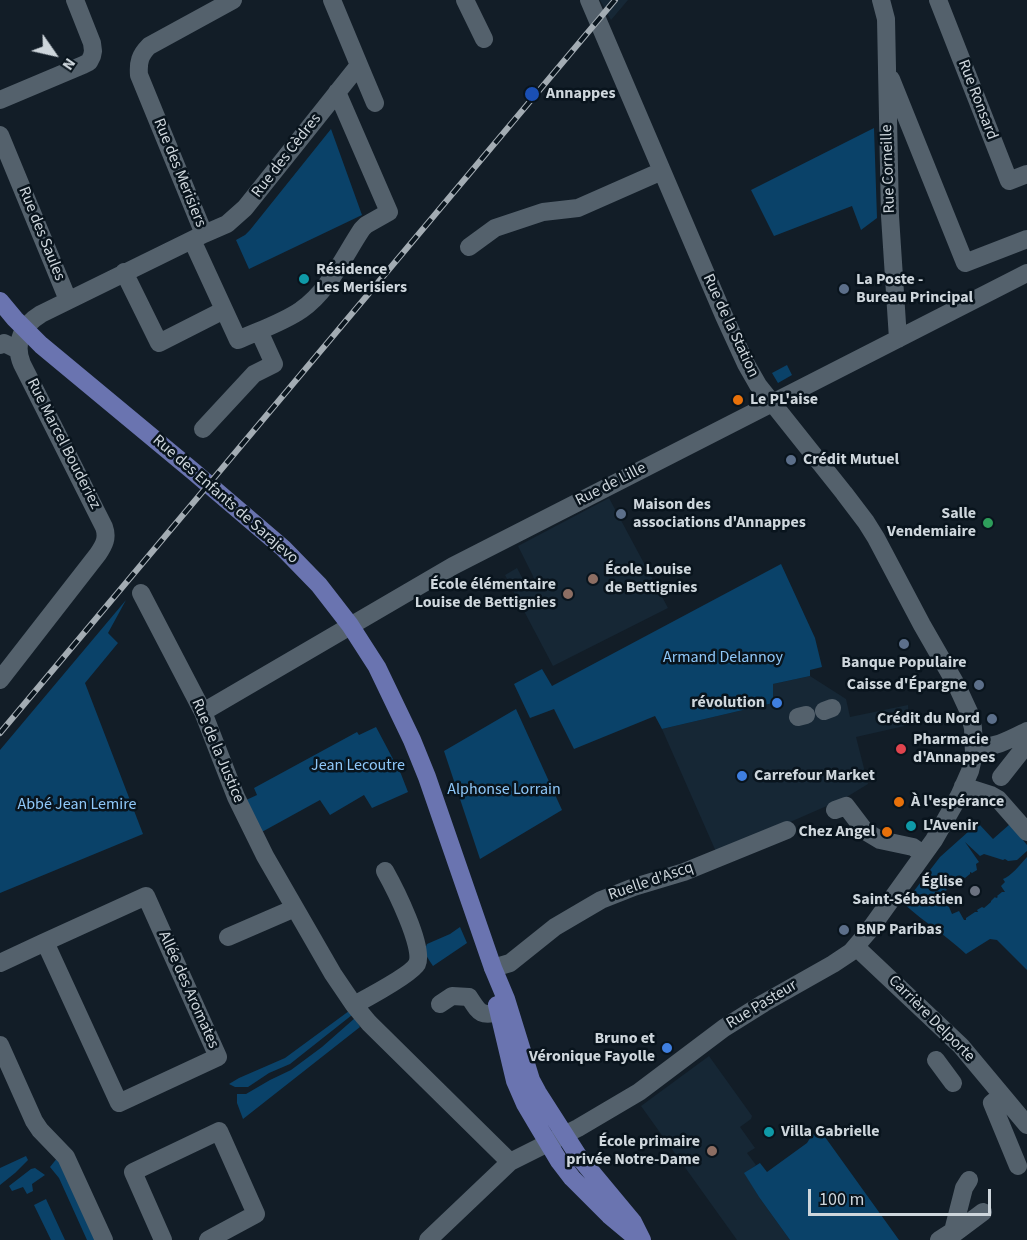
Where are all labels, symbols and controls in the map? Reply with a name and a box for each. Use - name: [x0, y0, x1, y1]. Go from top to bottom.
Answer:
- north arrow: [24, 24, 84, 84]
- text: N: [57, 53, 81, 75]
- street label: Rue Ronsard: [953, 57, 1001, 143]
- place label: Annappes: [546, 84, 616, 104]
- marker: Annappes: [523, 85, 541, 103]
- street label: Rue des Cèdres: [248, 110, 326, 202]
- street label: Rue des Merisiers: [148, 116, 210, 230]
- street label: Rue Corneille: [878, 124, 900, 214]
- street label: Rue des Saules: [13, 184, 69, 284]
- place label: Résidence Les Merisiers: [316, 260, 407, 298]
- place label: La Poste - Bureau Principal: [856, 270, 973, 308]
- street label: Rue de la Station: [698, 271, 762, 381]
- marker: Résidence Les Merisiers: [297, 272, 311, 286]
- marker: La Poste - Bureau Principal: [837, 282, 851, 296]
- street label: Rue Marcel Bouderiez: [22, 375, 104, 513]
- place label: Le PL'aise: [750, 390, 818, 410]
- marker: Le PL'aise: [731, 393, 745, 407]
- street label: Rue des Enfants de Sarajevo: [148, 431, 302, 569]
- place label: Crédit Mutuel: [803, 450, 899, 470]
- marker: Crédit Mutuel: [784, 453, 798, 467]
- street label: Rue de Lille: [572, 459, 650, 511]
- place label: Maison des associations d'Annappes: [633, 495, 806, 533]
- place label: Salle Vendemiaire: [887, 504, 976, 542]
- marker: Maison des associations d'Annappes: [614, 507, 628, 521]
- marker: Salle Vendemiaire: [981, 516, 995, 530]
- place label: École Louise de Bettignies: [605, 560, 697, 598]
- marker: École Louise de Bettignies: [586, 572, 600, 586]
- place label: École élémentaire Louise de Bettignies: [415, 575, 556, 613]
- marker: École élémentaire Louise de Bettignies: [561, 587, 575, 601]
- marker: Banque Populaire: [897, 637, 911, 651]
- park label: Armand Delannoy: [663, 648, 783, 668]
- place label: Banque Populaire: [841, 653, 967, 673]
- place label: Caisse d'Épargne: [847, 675, 967, 695]
- marker: Caisse d'Épargne: [972, 678, 986, 692]
- place label: révolution: [691, 693, 765, 713]
- street label: Rue de la Justice: [186, 696, 248, 806]
- marker: révolution: [770, 696, 784, 710]
- place label: Crédit du Nord: [877, 709, 980, 729]
- marker: Crédit du Nord: [985, 712, 999, 726]
- place label: Pharmacie d'Annappes: [913, 730, 995, 768]
- marker: Pharmacie d'Annappes: [894, 742, 908, 756]
- park label: Jean Lecoutre: [311, 756, 405, 776]
- place label: Carrefour Market: [754, 766, 875, 786]
- marker: Carrefour Market: [735, 769, 749, 783]
- park label: Alphonse Lorrain: [447, 780, 561, 800]
- place label: À l'espérance: [911, 792, 1004, 812]
- park label: Abbé Jean Lemire: [18, 795, 136, 815]
- marker: À l'espérance: [892, 795, 906, 809]
- place label: L'Avenir: [923, 816, 978, 836]
- marker: L'Avenir: [904, 819, 918, 833]
- place label: Chez Angel: [798, 822, 875, 842]
- marker: Chez Angel: [880, 825, 894, 839]
- street label: Ruelle d'Ascq: [606, 858, 696, 906]
- place label: Église Saint-Sébastien: [852, 872, 963, 910]
- marker: Église Saint-Sébastien: [968, 884, 982, 898]
- place label: BNP Paribas: [856, 920, 942, 940]
- marker: BNP Paribas: [837, 923, 851, 937]
- street label: Allée des Aromates: [154, 928, 222, 1052]
- street label: Carrière Delporte: [884, 972, 978, 1066]
- street label: Rue Pasteur: [723, 976, 801, 1034]
- place label: Bruno et Véronique Fayolle: [529, 1029, 655, 1067]
- marker: Bruno et Véronique Fayolle: [660, 1041, 674, 1055]
- place label: Villa Gabrielle: [781, 1122, 879, 1142]
- marker: Villa Gabrielle: [762, 1125, 776, 1139]
- place label: École primaire privée Notre-Dame: [566, 1132, 700, 1170]
- marker: École primaire privée Notre-Dame: [705, 1144, 719, 1158]
- scale bar: [811, 1177, 994, 1215]
- text: 100 m: [819, 1187, 864, 1212]

